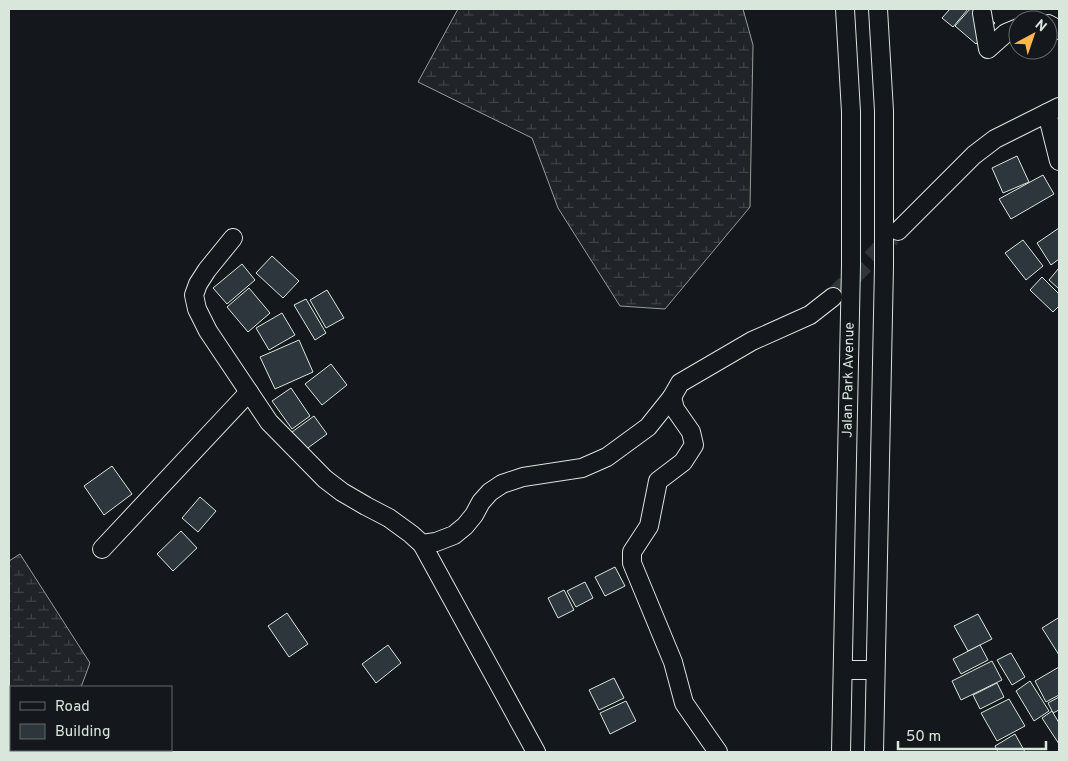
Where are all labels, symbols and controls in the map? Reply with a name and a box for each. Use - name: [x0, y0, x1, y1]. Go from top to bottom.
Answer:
- north arrow: [1008, 10, 1058, 60]
- text: N: [1031, 16, 1050, 36]
- street label: Jalan Park Avenue: [839, 322, 859, 438]
- legend: [10, 686, 172, 751]
- text: Road: [55, 698, 90, 717]
- scale bar: [898, 718, 1046, 750]
- text: Building: [55, 723, 110, 742]
- text: 50 m: [906, 728, 941, 747]

